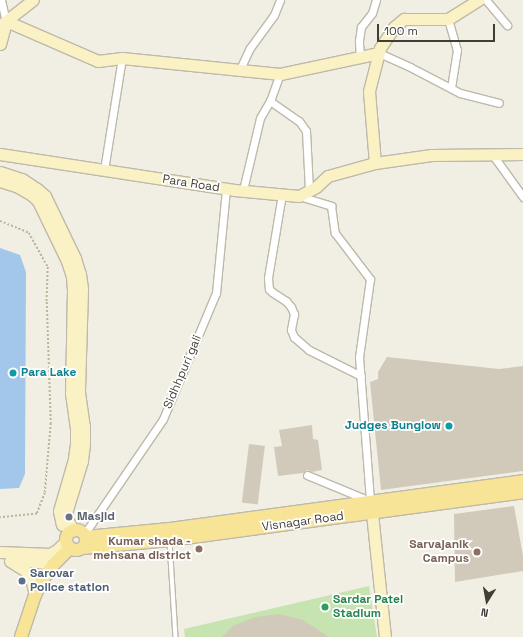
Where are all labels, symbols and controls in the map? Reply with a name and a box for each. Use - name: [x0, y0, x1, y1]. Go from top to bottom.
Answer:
- scale bar: [379, 16, 497, 42]
- text: 100 m: [384, 23, 418, 39]
- street label: Para Road: [161, 172, 221, 196]
- street label: Sidhhpuri gali: [161, 333, 205, 411]
- place label: Para Lake: [21, 366, 76, 380]
- marker: Para Lake: [8, 368, 18, 378]
- place label: Judges Bunglow: [345, 419, 441, 433]
- marker: Judges Bunglow: [444, 421, 454, 431]
- street label: Visnagar Road: [261, 509, 345, 535]
- place label: Masjid: [77, 510, 115, 524]
- marker: Masjid: [64, 512, 74, 522]
- place label: Kumar shada - mehsana district: [93, 535, 191, 563]
- place label: Sarvajanik Campus: [409, 538, 469, 566]
- marker: Kumar shada - mehsana district: [194, 544, 204, 554]
- marker: Sarvajanik Campus: [472, 547, 482, 557]
- place label: Sarovar Police station: [30, 567, 109, 595]
- marker: Sarovar Police station: [17, 576, 27, 586]
- north arrow: [467, 581, 507, 621]
- place label: Sardar Patel Stadium: [333, 593, 403, 621]
- marker: Sardar Patel Stadium: [320, 602, 330, 612]
- text: N: [480, 605, 490, 620]

